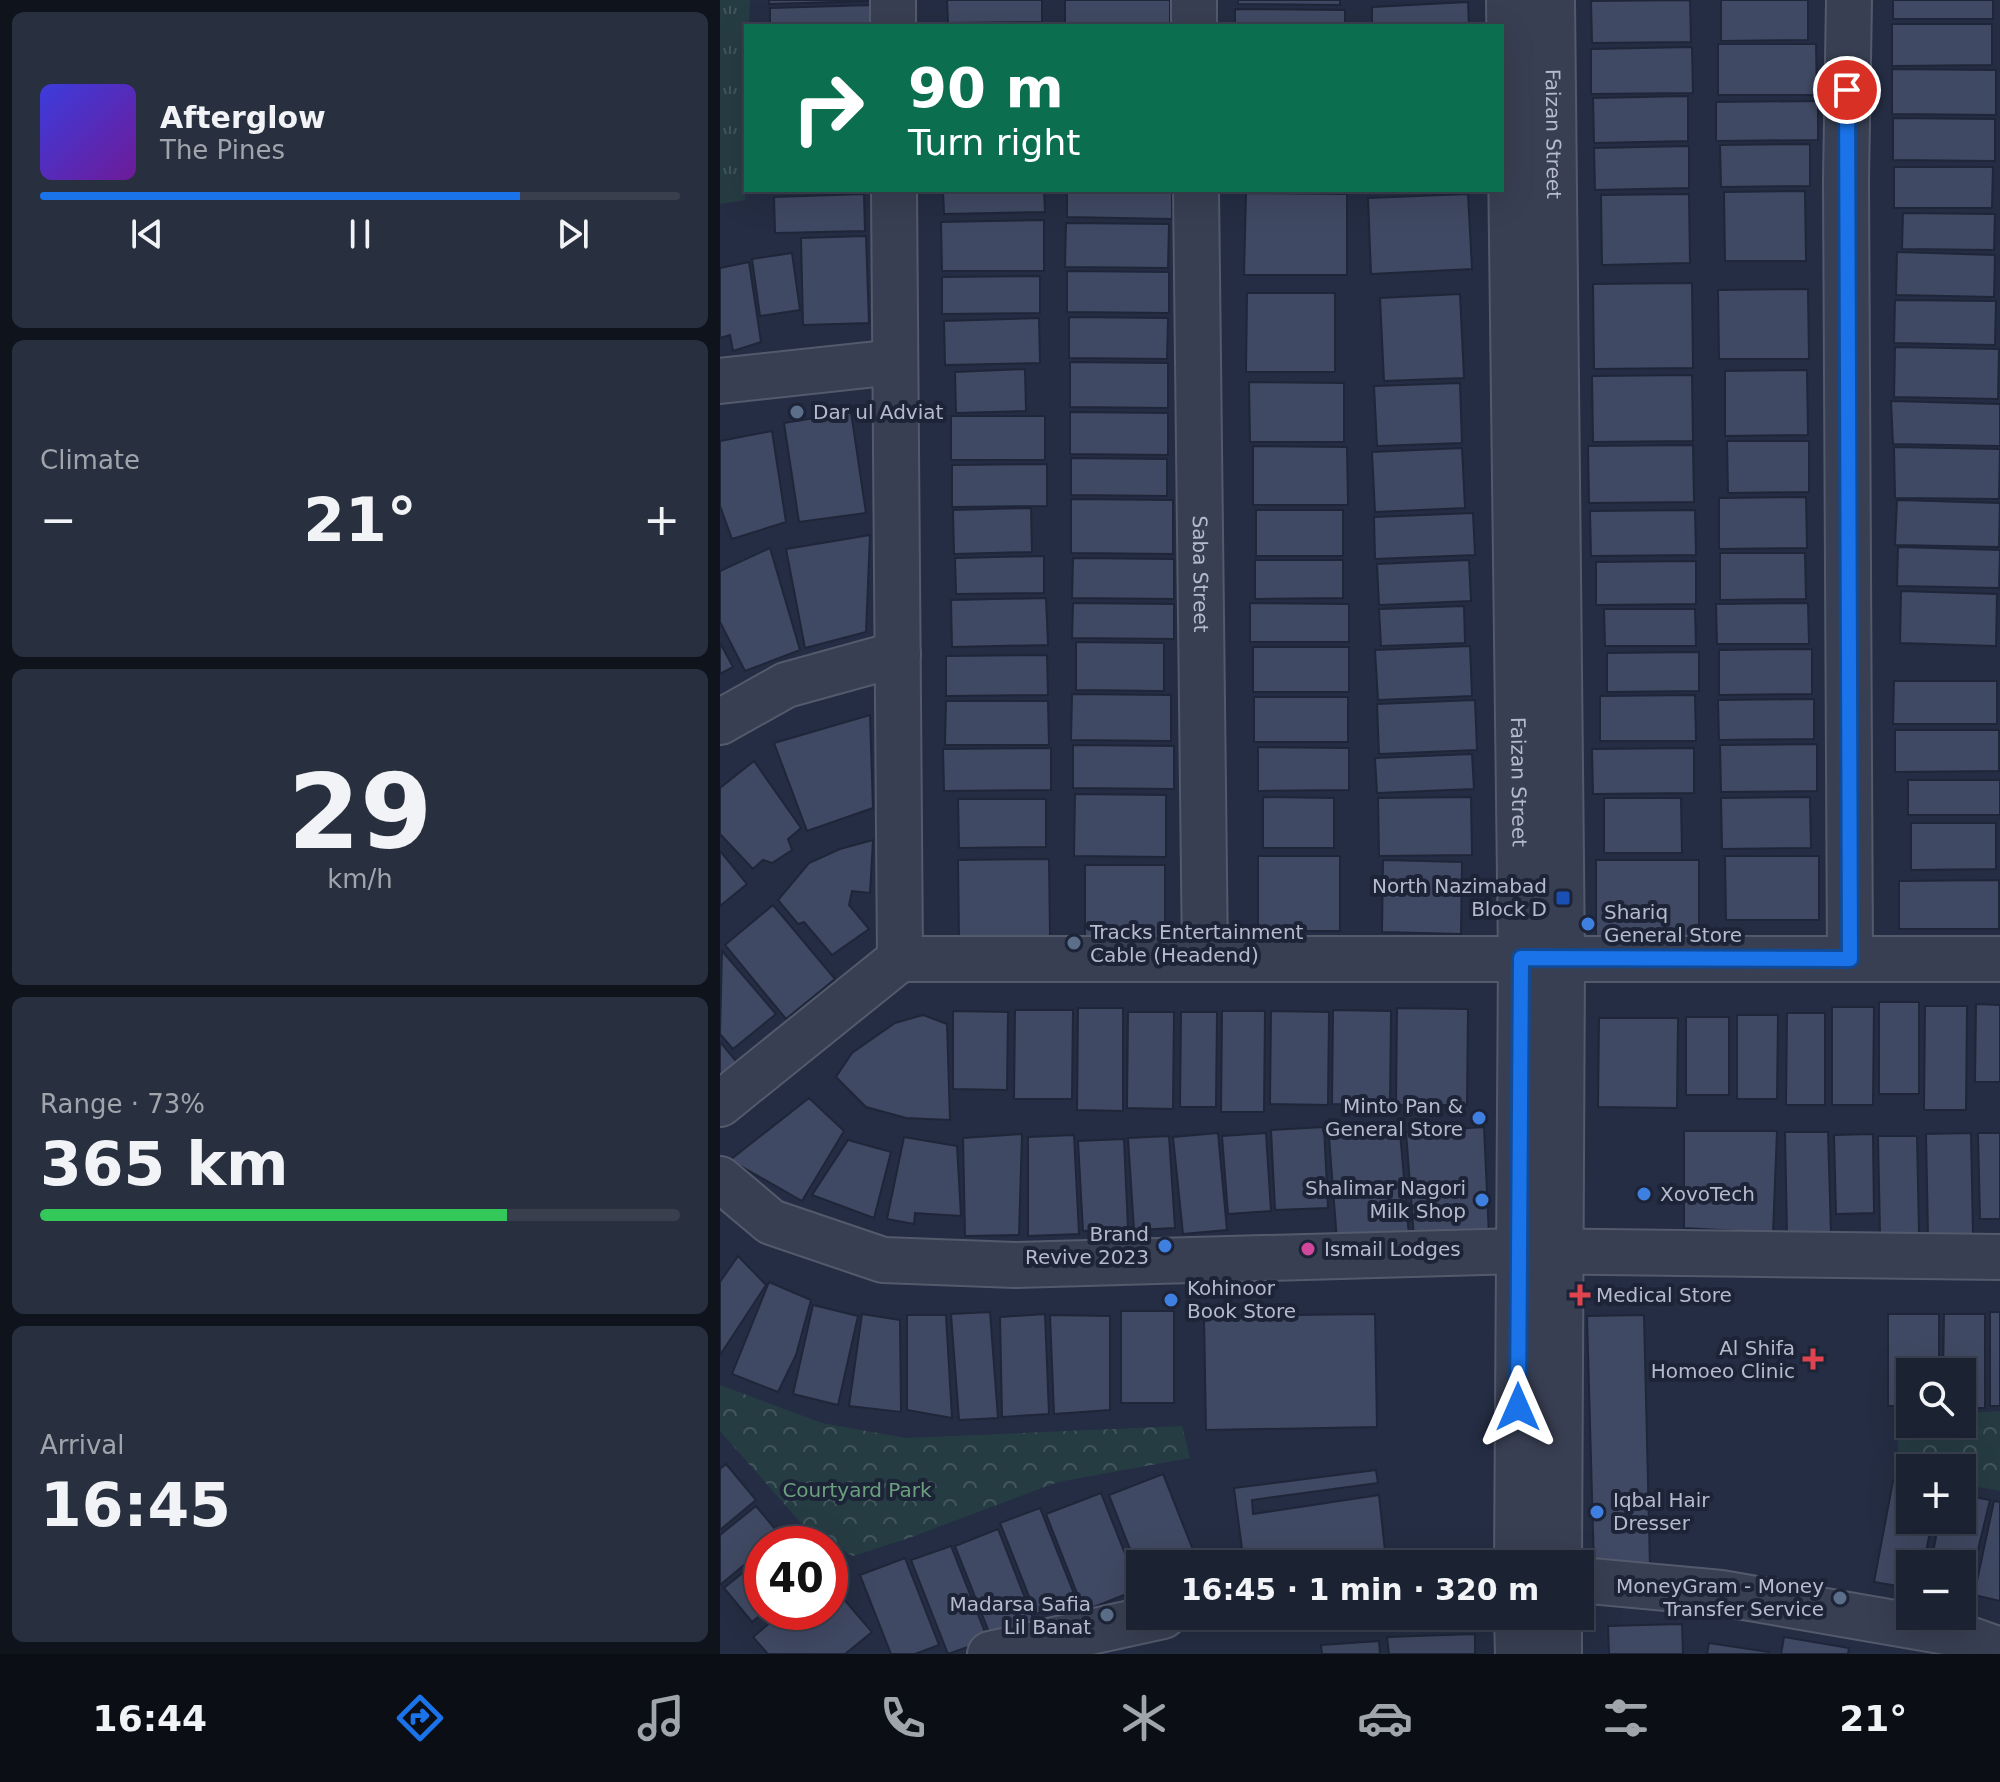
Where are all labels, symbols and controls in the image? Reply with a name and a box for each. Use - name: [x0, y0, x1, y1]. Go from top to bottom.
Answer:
- text: 90 m: [908, 55, 1064, 120]
- icon: right: [776, 56, 880, 160]
- pin: [1813, 56, 1881, 124]
- icon: arrive: [1825, 68, 1869, 112]
- street label: Faizan Street: [1541, 69, 1566, 199]
- text: Afterglow: [160, 100, 326, 135]
- text: Turn right: [908, 122, 1080, 163]
- text: The Pines: [160, 135, 285, 165]
- icon: previous: [125, 212, 169, 256]
- icon: pause: [338, 212, 382, 256]
- icon: next: [551, 212, 595, 256]
- place label: Dar ul Adviat: [813, 400, 944, 424]
- marker: Dar ul Adviat: [788, 403, 806, 421]
- text: Climate: [40, 445, 140, 475]
- text: 21°: [303, 485, 417, 555]
- text: −: [40, 494, 77, 545]
- text: +: [643, 494, 680, 545]
- street label: Saba Street: [1188, 515, 1213, 633]
- street label: Faizan Street: [1506, 717, 1532, 847]
- text: 29: [288, 751, 432, 873]
- text: km/h: [327, 864, 393, 894]
- place label: North Nazimabad Block D: [1372, 874, 1547, 921]
- marker: North Nazimabad Block D: [1554, 889, 1572, 907]
- place label: Shariq General Store: [1604, 900, 1742, 947]
- marker: Shariq General Store: [1579, 915, 1597, 933]
- place label: Tracks Entertainment Cable (Headend): [1089, 920, 1304, 967]
- marker: Tracks Entertainment Cable (Headend): [1065, 934, 1083, 952]
- text: Range · 73%: [40, 1089, 205, 1119]
- place label: Minto Pan & General Store: [1325, 1094, 1463, 1141]
- marker: Minto Pan & General Store: [1470, 1109, 1488, 1127]
- text: 365 km: [40, 1129, 289, 1199]
- place label: Shalimar Nagori Milk Shop: [1305, 1176, 1466, 1223]
- place label: XovoTech: [1660, 1182, 1755, 1206]
- marker: XovoTech: [1635, 1185, 1653, 1203]
- marker: Shalimar Nagori Milk Shop: [1473, 1191, 1491, 1209]
- place label: Brand Revive 2023: [1025, 1222, 1149, 1269]
- marker: Brand Revive 2023: [1156, 1237, 1174, 1255]
- place label: Ismail Lodges: [1324, 1237, 1461, 1261]
- marker: Ismail Lodges: [1299, 1240, 1317, 1258]
- place label: Kohinoor Book Store: [1187, 1276, 1296, 1323]
- place label: Medical Store: [1596, 1283, 1732, 1307]
- marker: Medical Store: [1571, 1286, 1589, 1304]
- marker: Kohinoor Book Store: [1162, 1291, 1180, 1309]
- place label: Al Shifa Homoeo Clinic: [1651, 1336, 1795, 1383]
- marker: Al Shifa Homoeo Clinic: [1802, 1348, 1824, 1370]
- map controls: [1896, 1358, 1976, 1630]
- button: search: [1896, 1358, 1976, 1438]
- position arrow: [1476, 1365, 1560, 1449]
- text: Arrival: [40, 1430, 124, 1460]
- button: +: [1896, 1454, 1976, 1534]
- text: 16:45: [40, 1470, 231, 1540]
- park label: Courtyard Park: [782, 1478, 932, 1502]
- place label: Iqbal Hair Dresser: [1613, 1488, 1710, 1535]
- marker: Iqbal Hair Dresser: [1588, 1503, 1606, 1521]
- speed limit sign: 40: [744, 1526, 848, 1630]
- button: −: [1896, 1550, 1976, 1630]
- text: 16:45 · 1 min · 320 m: [1181, 1572, 1539, 1607]
- place label: MoneyGram - Money Transfer Service: [1616, 1574, 1824, 1621]
- marker: MoneyGram - Money Transfer Service: [1831, 1589, 1849, 1607]
- place label: Madarsa Safia Lil Banat: [949, 1592, 1091, 1639]
- marker: Madarsa Safia Lil Banat: [1098, 1606, 1116, 1624]
- icon: directions: [392, 1690, 448, 1746]
- icon: music: [633, 1690, 689, 1746]
- icon: phone: [875, 1690, 931, 1746]
- icon: climate: [1116, 1690, 1172, 1746]
- icon: car: [1357, 1690, 1413, 1746]
- icon: filters: [1598, 1690, 1654, 1746]
- text: 16:44: [93, 1698, 207, 1739]
- text: 21°: [1839, 1698, 1907, 1739]

